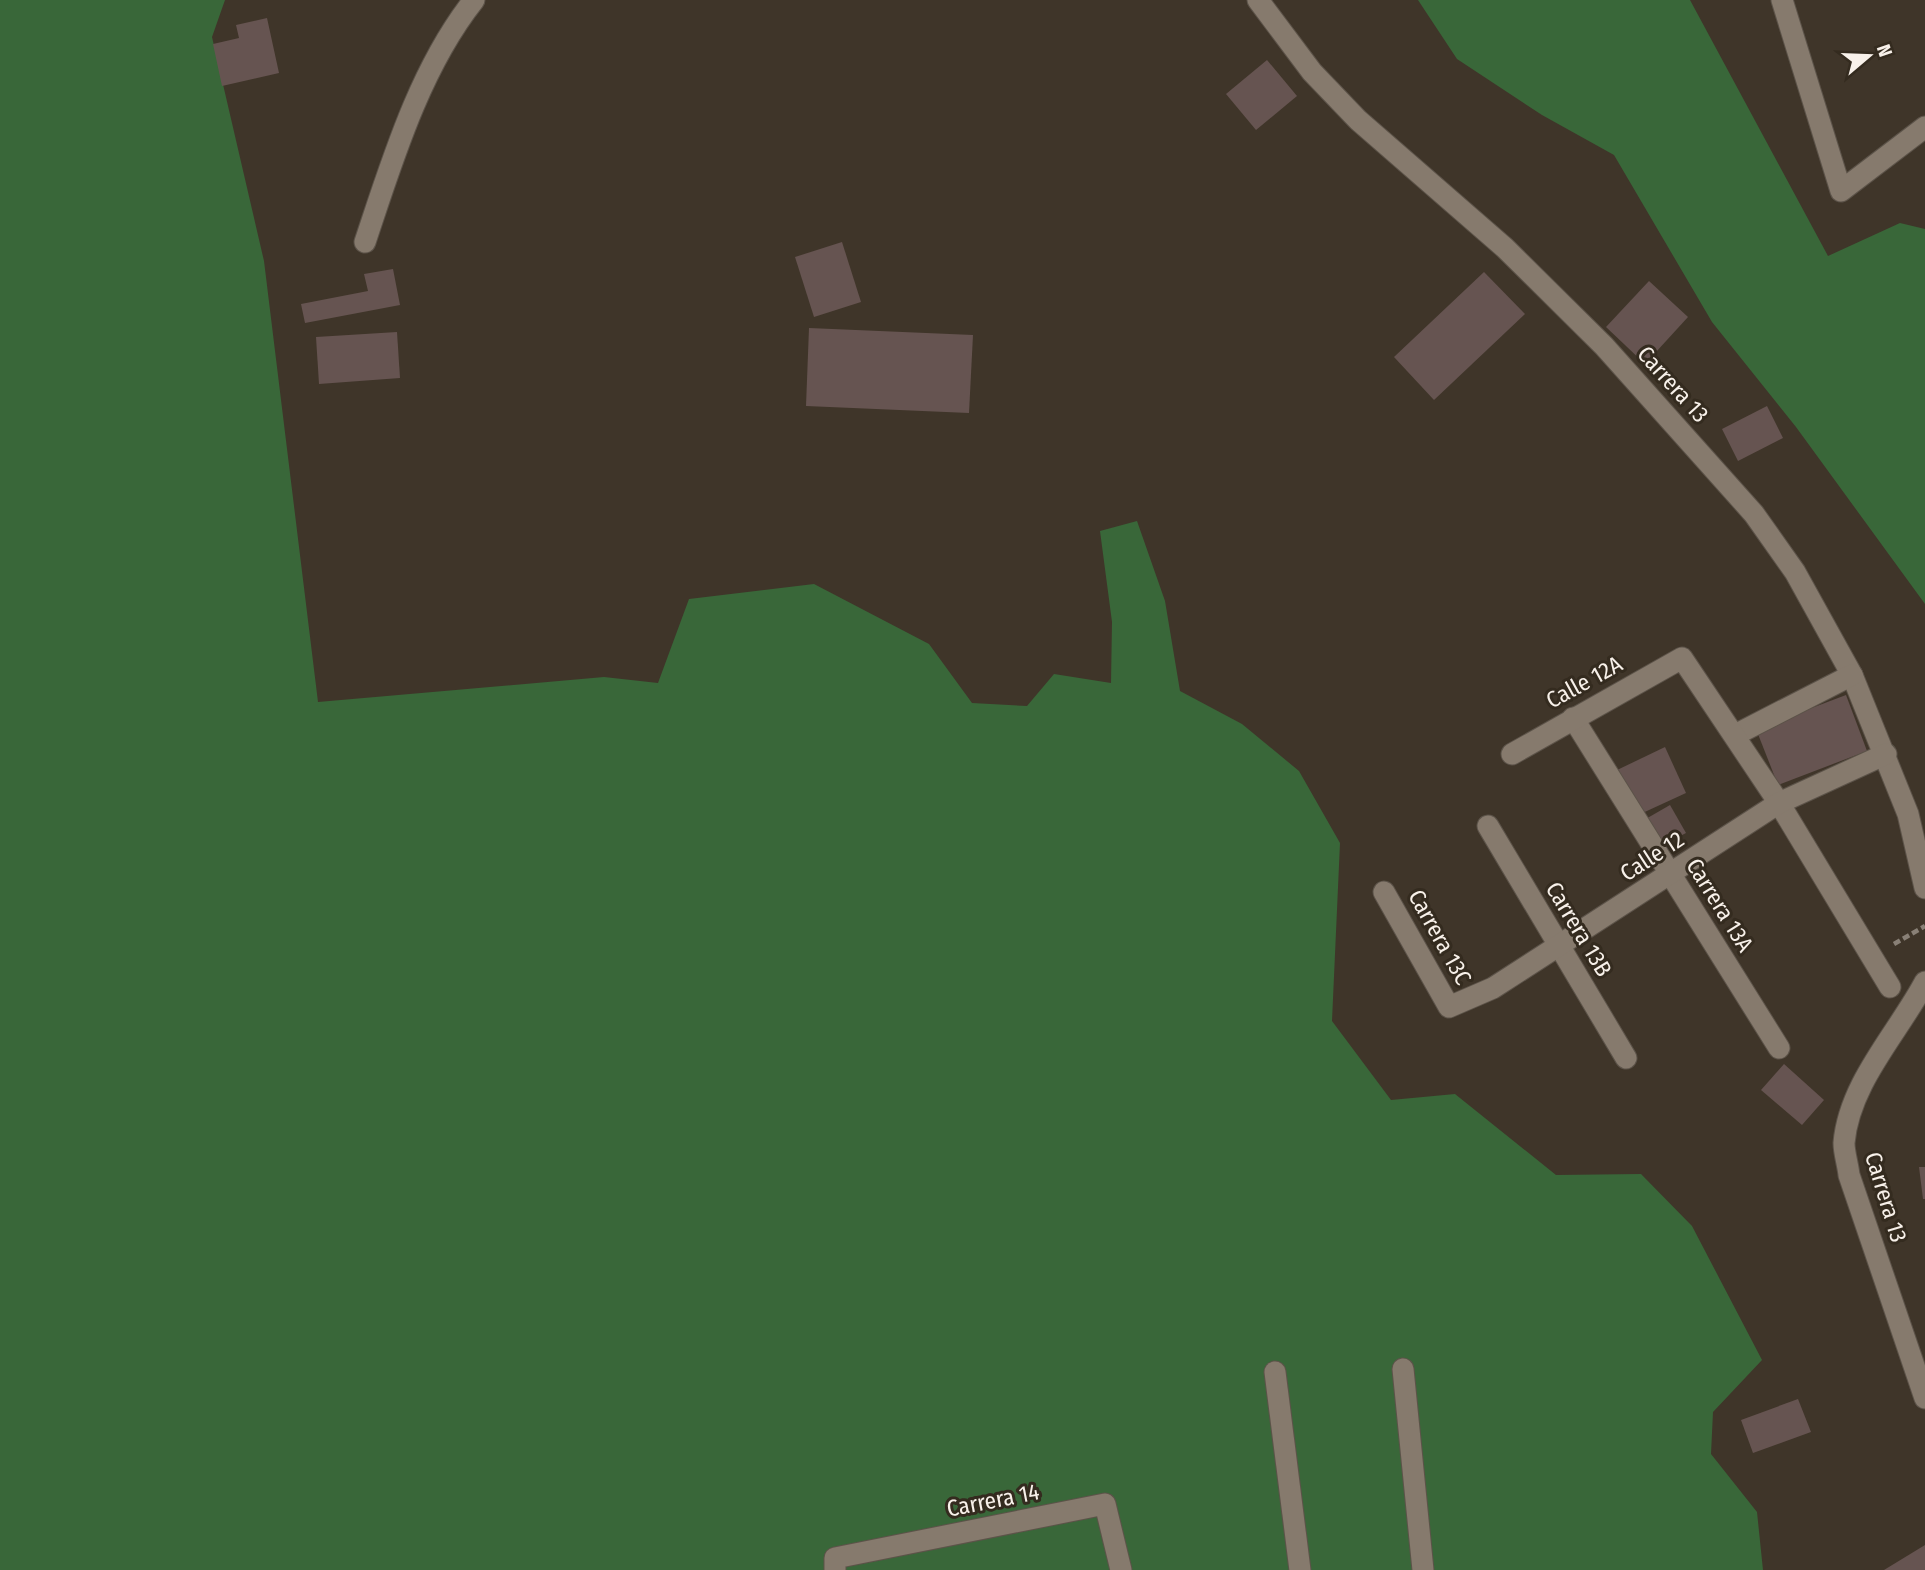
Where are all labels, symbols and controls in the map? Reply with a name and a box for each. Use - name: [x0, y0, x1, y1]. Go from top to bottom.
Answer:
- north arrow: [1834, 21, 1904, 91]
- text: N: [1872, 41, 1897, 60]
- street label: Carrera 13: [1632, 340, 1714, 428]
- street label: Calle 12A: [1541, 650, 1627, 714]
- street label: Calle 12: [1615, 825, 1689, 887]
- street label: Carrera 13A: [1680, 853, 1760, 957]
- street label: Carrera 13B: [1540, 877, 1618, 981]
- street label: Carrera 13C: [1402, 885, 1478, 990]
- street label: Carrera 13: [1859, 1149, 1913, 1245]
- street label: Carrera 14: [944, 1477, 1042, 1523]

